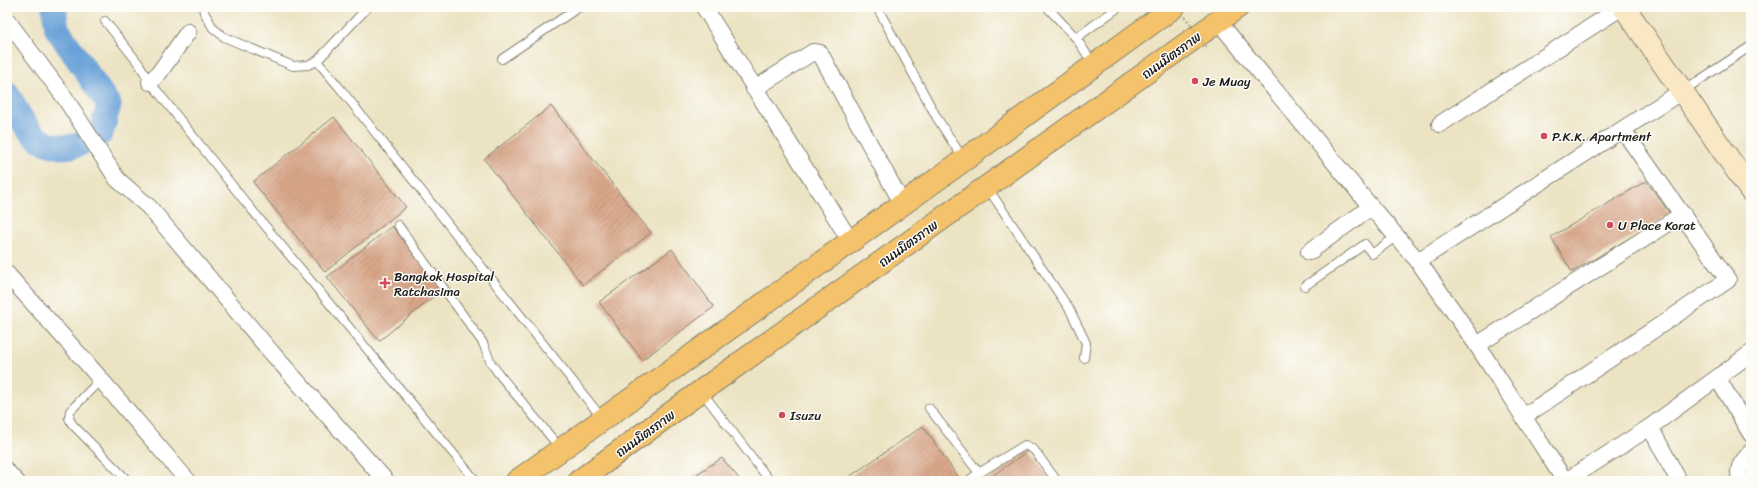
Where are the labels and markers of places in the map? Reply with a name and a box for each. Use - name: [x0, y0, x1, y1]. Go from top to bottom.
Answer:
- place label: Je Muay: [1202, 70, 1251, 93]
- marker: Je Muay: [1190, 76, 1200, 86]
- place label: P.K.K. Apartment: [1552, 125, 1652, 148]
- marker: P.K.K. Apartment: [1539, 131, 1549, 141]
- place label: U Place Korat: [1618, 214, 1696, 237]
- marker: U Place Korat: [1605, 220, 1615, 230]
- place label: Bangkok Hospital Ratchasima: [394, 265, 494, 303]
- marker: Bangkok Hospital Ratchasima: [379, 277, 391, 289]
- place label: Isuzu: [789, 404, 821, 427]
- marker: Isuzu: [777, 410, 787, 420]

